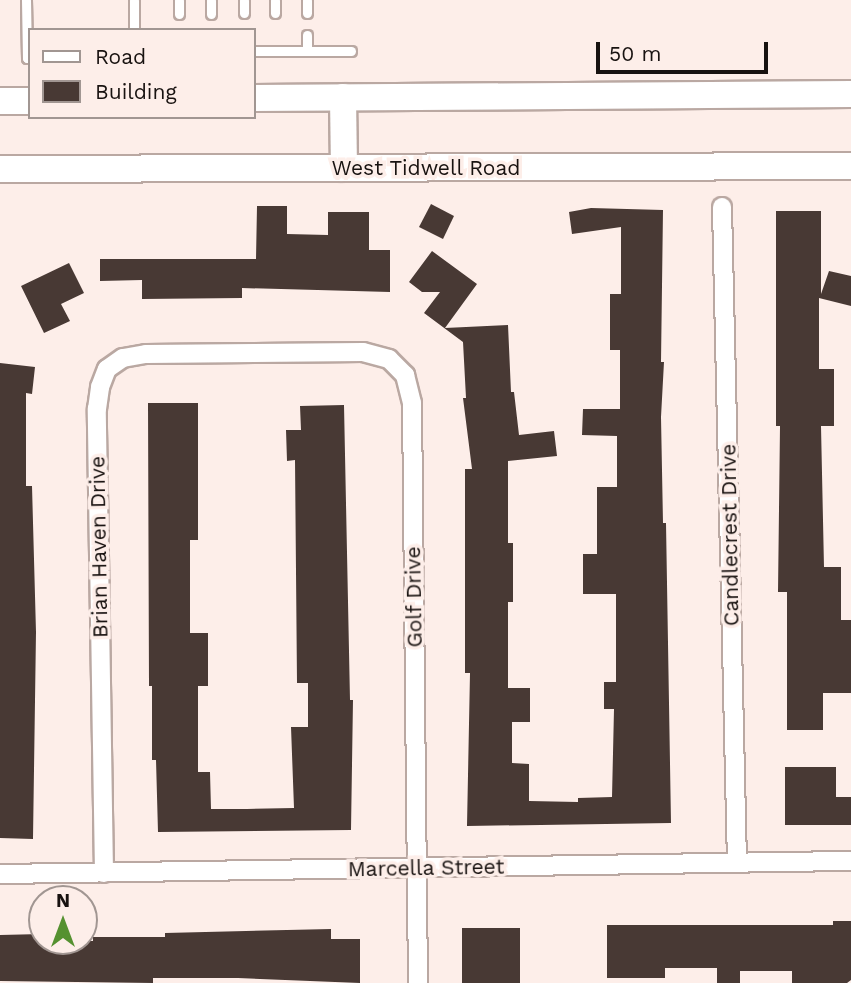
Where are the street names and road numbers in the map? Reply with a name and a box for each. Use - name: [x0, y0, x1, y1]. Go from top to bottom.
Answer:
- street label: West Tidwell Road: [331, 155, 521, 181]
- street label: Candlecrest Drive: [716, 444, 744, 626]
- street label: Brian Haven Drive: [85, 456, 113, 638]
- street label: Golf Drive: [401, 546, 427, 648]
- street label: Marcella Street: [347, 854, 505, 882]

